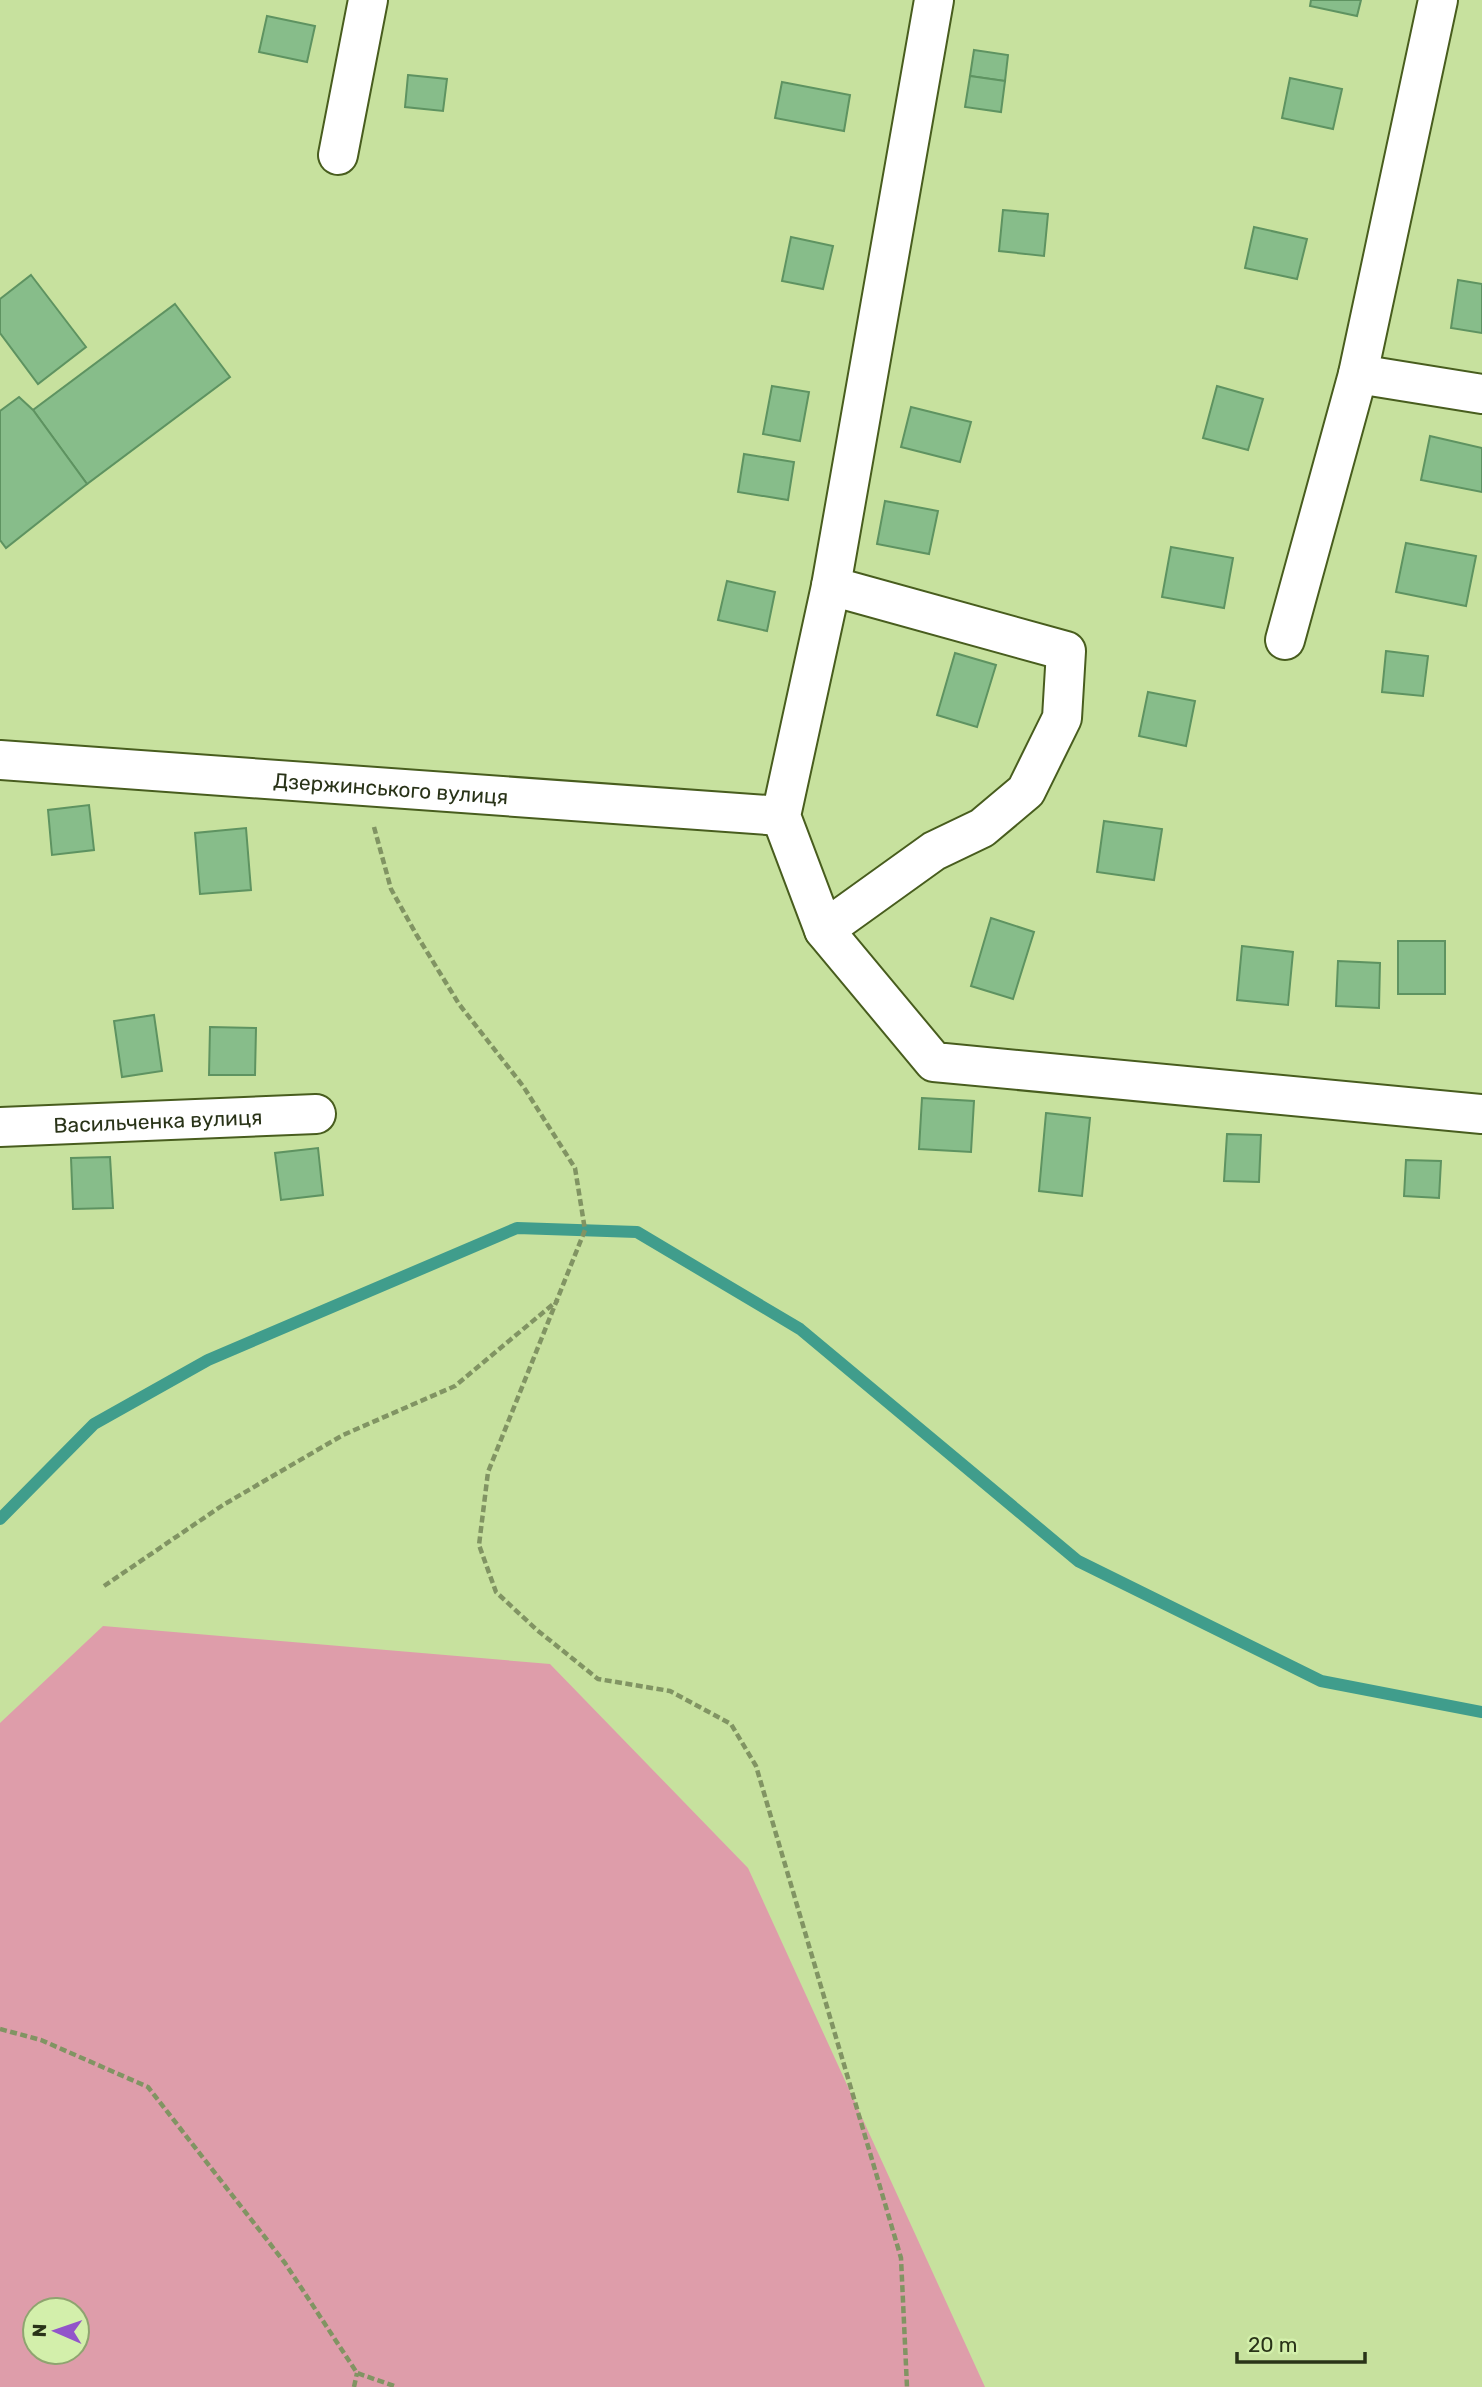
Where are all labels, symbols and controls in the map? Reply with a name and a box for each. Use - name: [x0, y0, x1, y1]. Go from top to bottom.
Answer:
- street label: Дзержинського вулиця: [273, 767, 509, 809]
- street label: Васильченка вулиця: [53, 1104, 263, 1137]
- north arrow: [21, 2296, 91, 2366]
- scale bar: [1237, 2320, 1365, 2364]
- text: N: [28, 2323, 51, 2338]
- text: 20 m: [1248, 2332, 1297, 2357]

